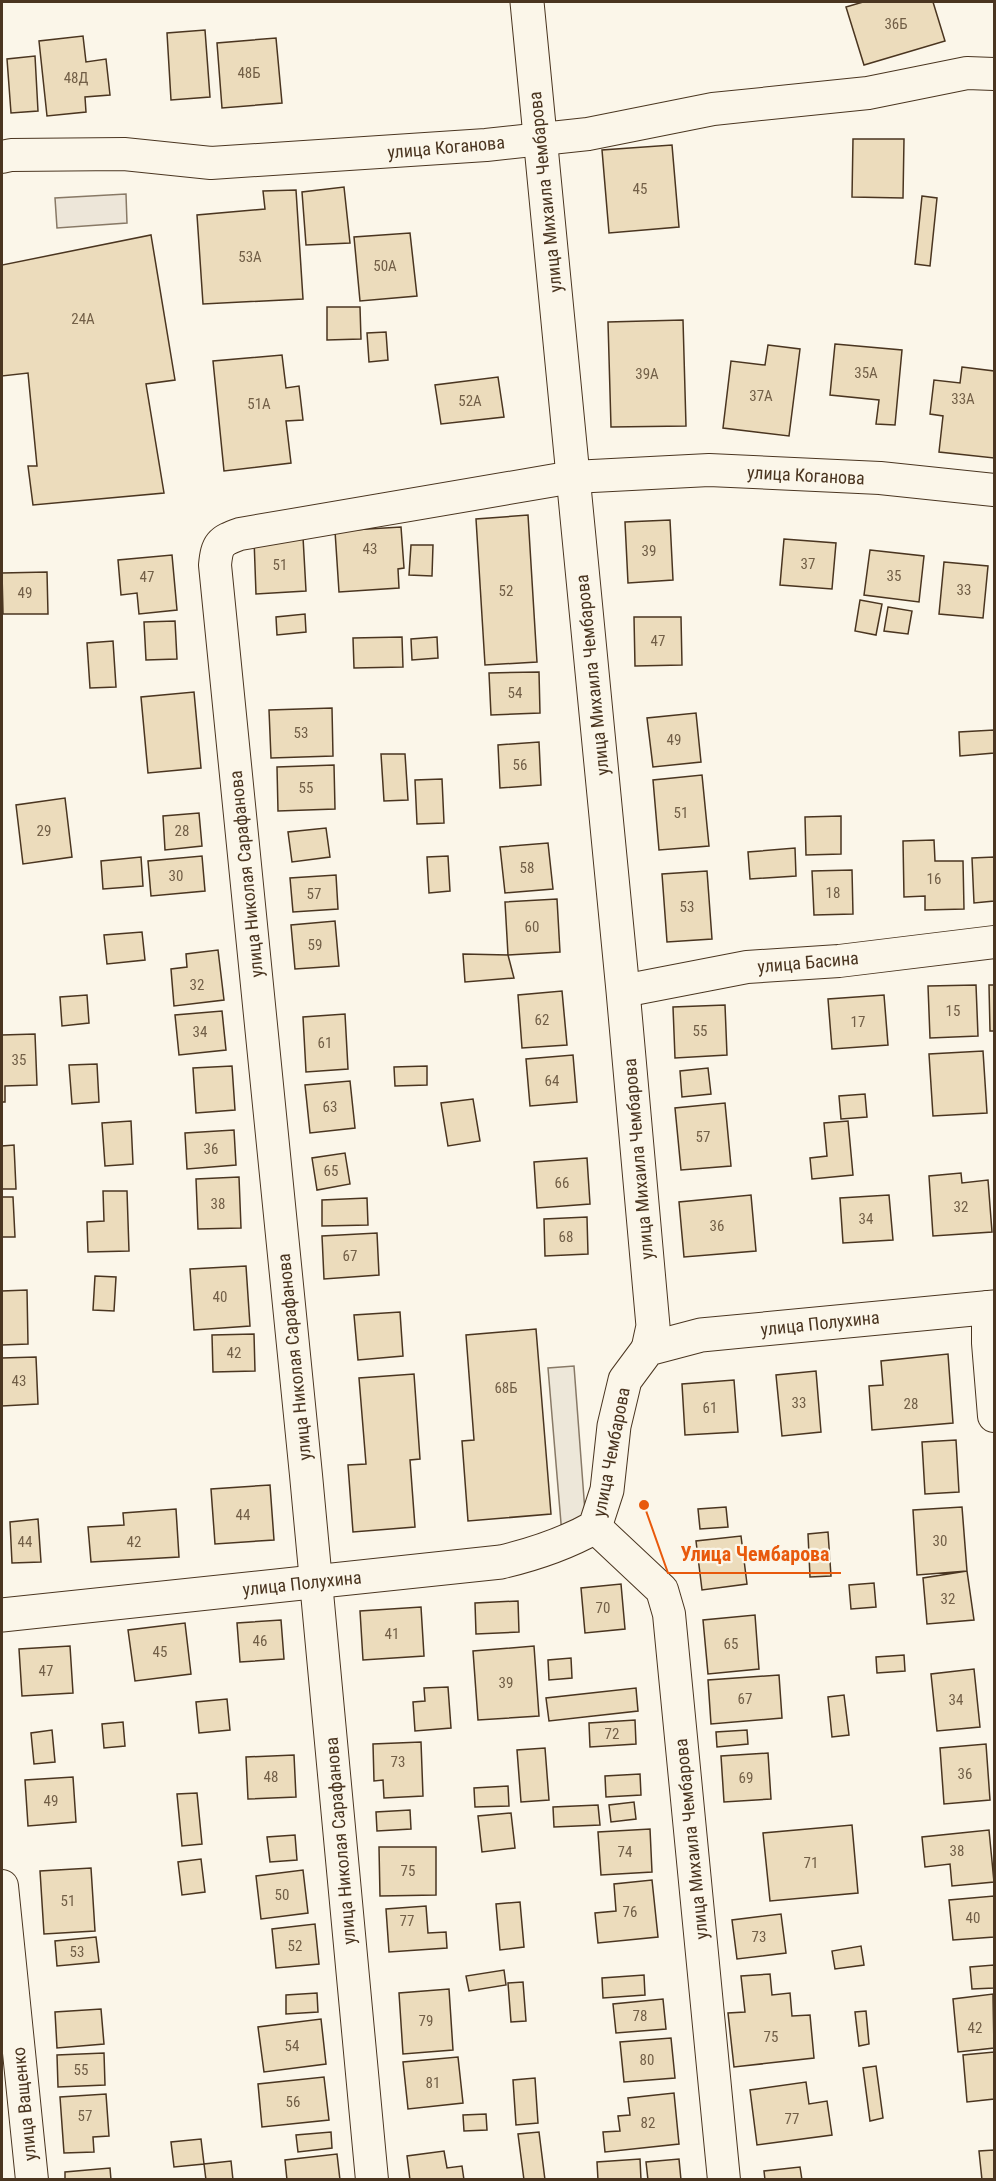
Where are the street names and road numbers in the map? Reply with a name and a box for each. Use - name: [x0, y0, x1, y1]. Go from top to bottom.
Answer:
- street label: улица Михаила Чембарова: [524, 91, 566, 293]
- street label: улица Коганова: [386, 131, 506, 163]
- street label: улица Коганова: [747, 461, 865, 489]
- street label: улица Михаила Чембарова: [571, 574, 613, 776]
- street label: улица Николая Сарафанова: [225, 769, 267, 979]
- street label: улица Басина: [757, 947, 859, 977]
- street label: улица Михаила Чембарова: [619, 1058, 657, 1260]
- street label: улица Николая Сарафанова: [273, 1252, 315, 1462]
- street label: улица Полухина: [760, 1306, 880, 1340]
- street label: улица Чембарова: [588, 1385, 634, 1519]
- street label: улица Полухина: [242, 1566, 362, 1600]
- street label: улица Николая Сарафанова: [320, 1736, 360, 1946]
- street label: улица Михаила Чембарова: [670, 1738, 712, 1940]
- street label: улица Ващенко: [8, 2046, 40, 2162]

